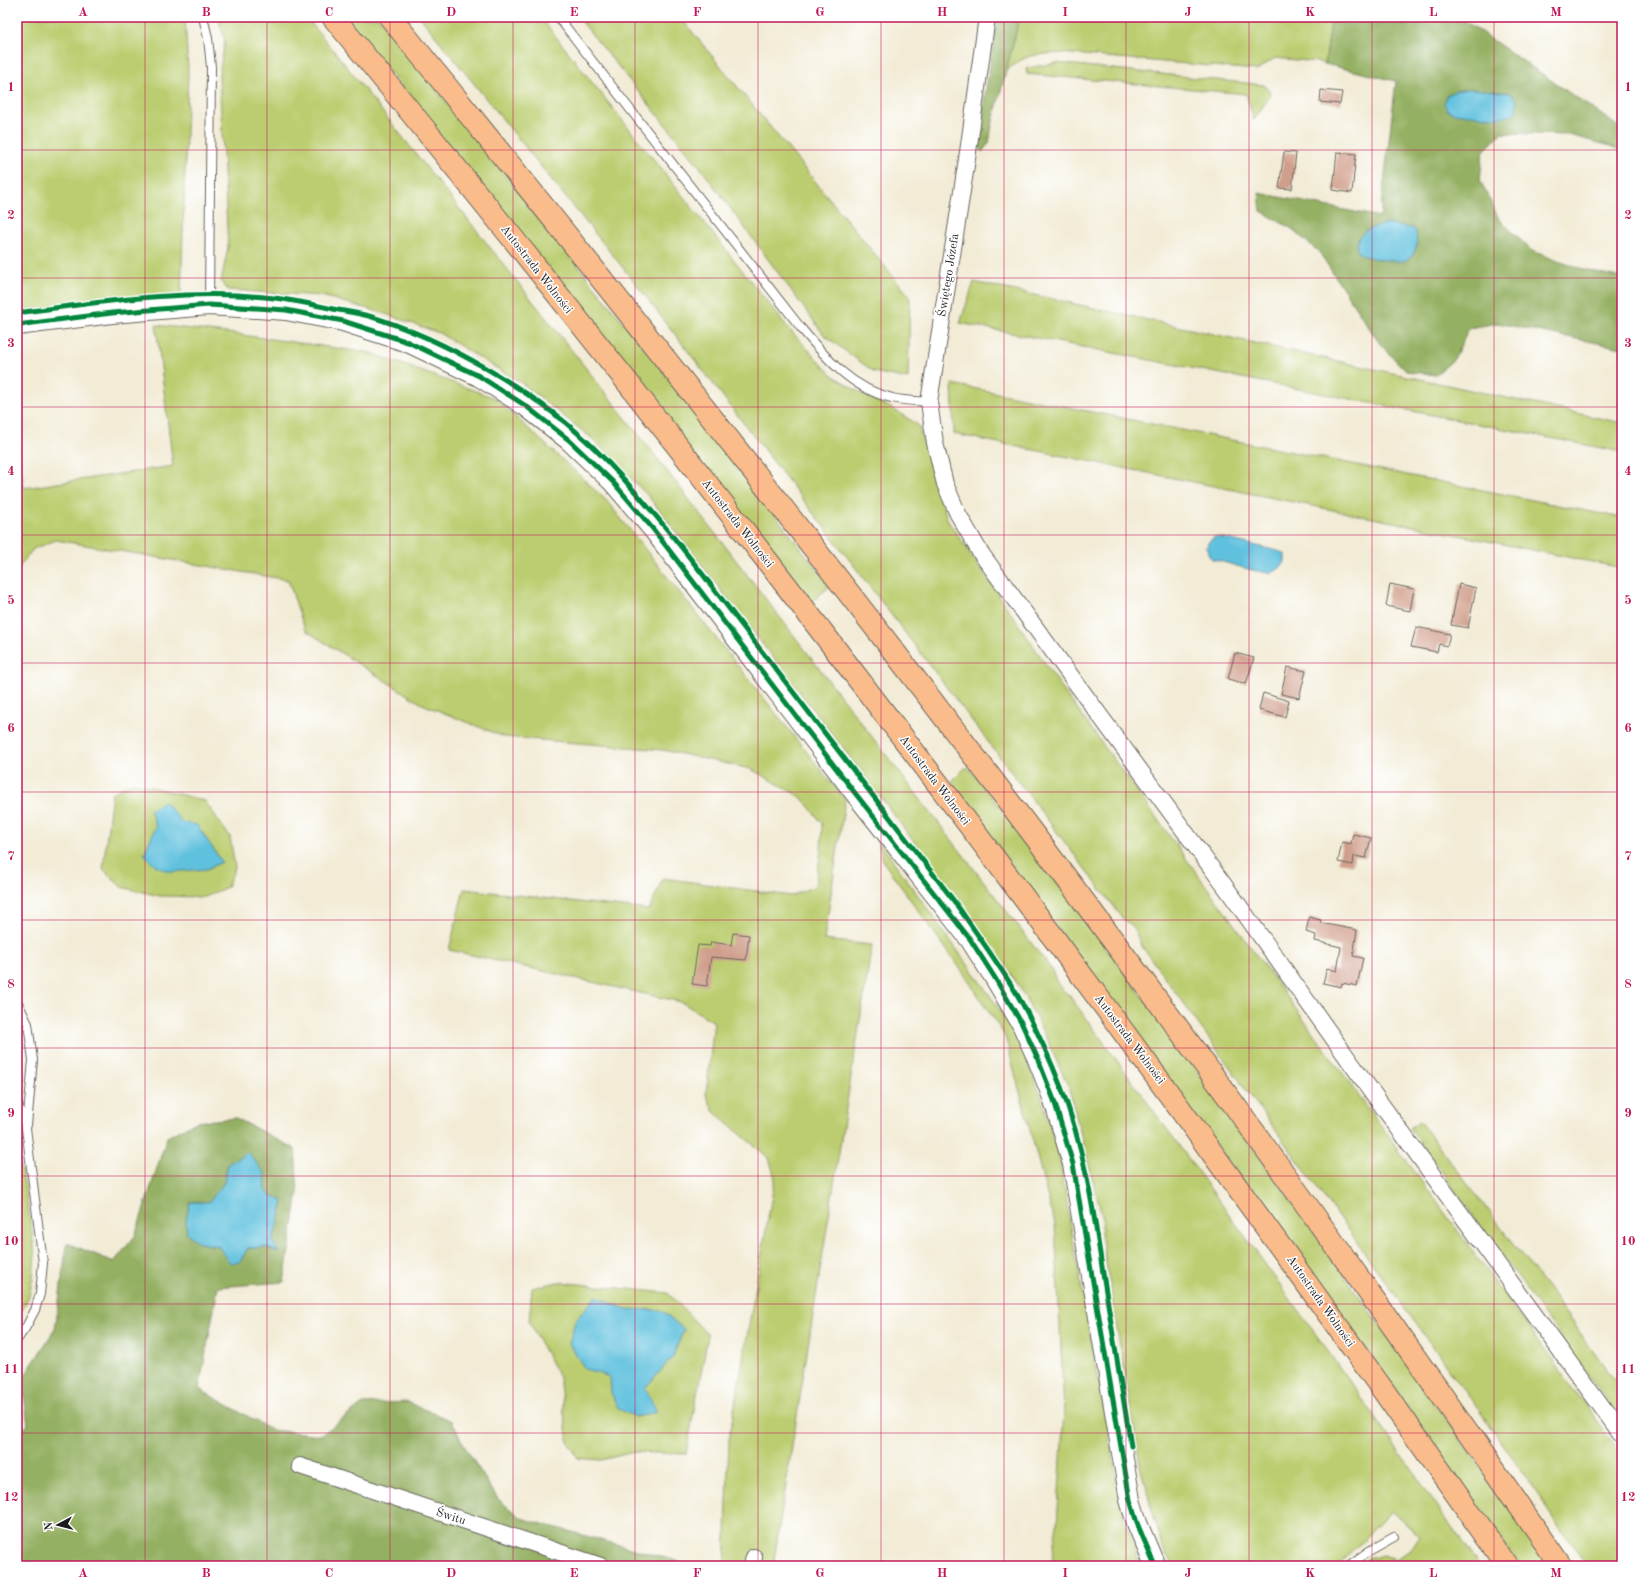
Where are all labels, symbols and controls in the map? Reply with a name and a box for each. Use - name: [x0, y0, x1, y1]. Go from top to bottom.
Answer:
- text: A: [78, 6, 88, 19]
- text: B: [201, 6, 211, 19]
- text: C: [325, 6, 333, 19]
- text: D: [446, 6, 456, 19]
- text: E: [570, 6, 579, 19]
- text: F: [693, 6, 702, 19]
- text: G: [815, 6, 825, 19]
- text: H: [937, 6, 948, 19]
- text: I: [1062, 6, 1068, 19]
- text: J: [1184, 6, 1192, 19]
- text: K: [1305, 6, 1315, 19]
- text: L: [1429, 6, 1438, 19]
- text: M: [1550, 6, 1562, 19]
- text: 1: [7, 81, 15, 94]
- text: 1: [1624, 81, 1632, 94]
- text: 2: [7, 209, 15, 222]
- text: 2: [1624, 209, 1632, 222]
- street label: Autostrada Wolności: [498, 223, 574, 316]
- street label: Świętego Józefa: [933, 232, 962, 318]
- text: 3: [7, 337, 15, 350]
- text: 3: [1624, 337, 1632, 350]
- text: 4: [7, 465, 15, 478]
- text: 4: [1624, 465, 1632, 478]
- street label: Autostrada Wolności: [699, 477, 775, 570]
- text: 5: [7, 594, 15, 607]
- text: 5: [1624, 594, 1632, 607]
- text: 6: [7, 722, 15, 735]
- text: 6: [1624, 722, 1632, 735]
- street label: Autostrada Wolności: [897, 734, 972, 828]
- text: 7: [7, 850, 15, 863]
- text: 7: [1624, 850, 1632, 863]
- text: 8: [7, 978, 15, 991]
- text: 8: [1624, 978, 1632, 991]
- street label: Autostrada Wolności: [1092, 993, 1167, 1087]
- text: 9: [7, 1107, 15, 1120]
- text: 9: [1624, 1107, 1632, 1120]
- text: 10: [3, 1235, 19, 1248]
- text: 10: [1620, 1235, 1636, 1248]
- street label: Autostrada Wolności: [1284, 1254, 1356, 1349]
- text: 11: [3, 1363, 19, 1376]
- text: 11: [1620, 1363, 1636, 1376]
- text: 12: [3, 1491, 19, 1504]
- text: 12: [1620, 1491, 1636, 1504]
- street label: Świtu: [434, 1503, 469, 1528]
- north arrow: [38, 1505, 78, 1545]
- text: N: [44, 1521, 56, 1531]
- text: A: [78, 1567, 88, 1580]
- text: B: [201, 1567, 211, 1580]
- text: C: [325, 1567, 333, 1580]
- text: D: [446, 1567, 456, 1580]
- text: E: [570, 1567, 579, 1580]
- text: F: [693, 1567, 702, 1580]
- text: G: [815, 1567, 825, 1580]
- text: H: [937, 1567, 948, 1580]
- text: I: [1062, 1567, 1068, 1580]
- text: J: [1184, 1567, 1192, 1580]
- text: K: [1305, 1567, 1315, 1580]
- text: L: [1429, 1567, 1438, 1580]
- text: M: [1550, 1567, 1562, 1580]

